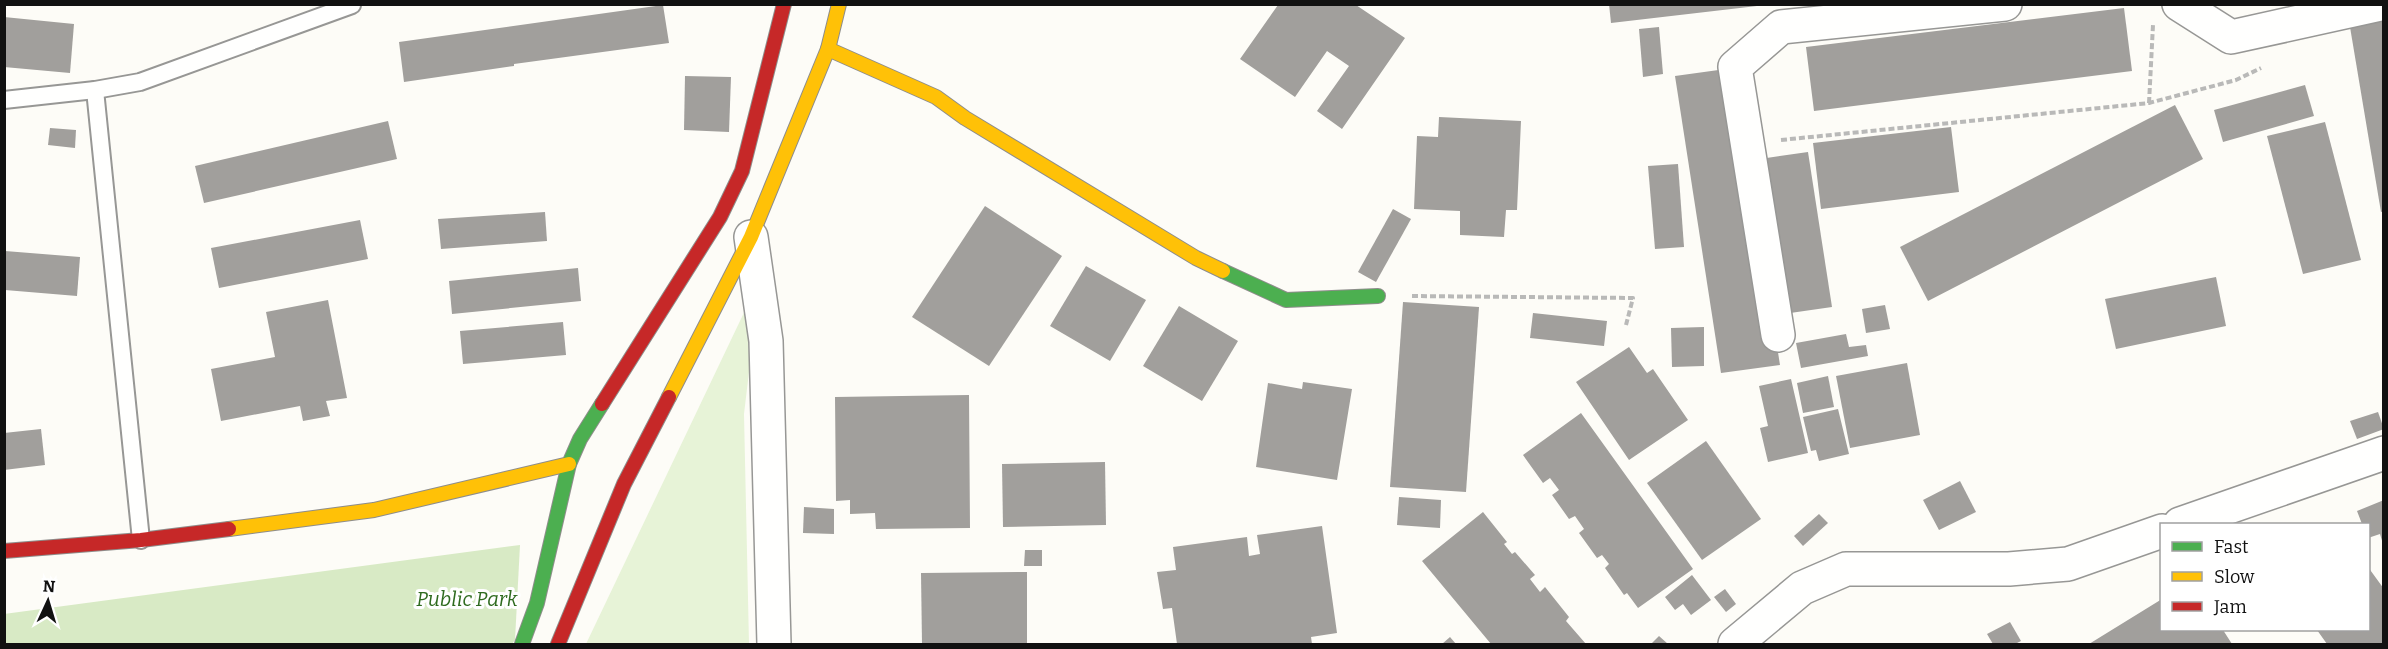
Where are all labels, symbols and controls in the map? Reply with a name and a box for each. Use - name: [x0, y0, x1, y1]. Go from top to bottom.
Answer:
- legend: [2160, 523, 2370, 631]
- text: Fast: [2214, 536, 2249, 558]
- text: Slow: [2214, 566, 2255, 588]
- north arrow: [18, 571, 78, 631]
- text: N: [42, 577, 56, 596]
- park label: Public Park: [416, 587, 518, 611]
- text: Jam: [2213, 596, 2247, 618]

